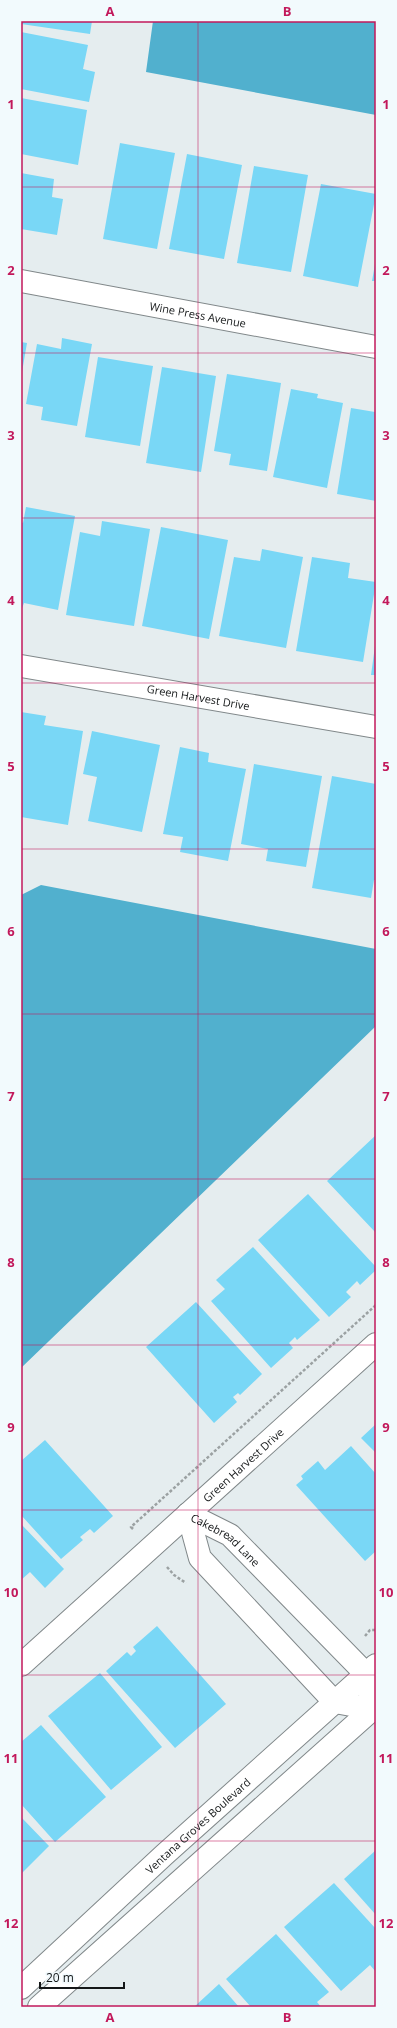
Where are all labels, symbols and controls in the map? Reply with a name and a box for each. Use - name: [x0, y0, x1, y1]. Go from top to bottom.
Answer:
- text: A: [106, 2, 115, 20]
- text: B: [283, 2, 292, 20]
- text: 1: [7, 95, 15, 113]
- text: 1: [382, 95, 390, 113]
- text: 2: [7, 261, 15, 279]
- text: 2: [382, 261, 390, 279]
- street label: Wine Press Avenue: [149, 298, 247, 330]
- text: 3: [7, 426, 15, 444]
- text: 3: [382, 426, 390, 444]
- text: 4: [7, 591, 15, 609]
- text: 4: [382, 591, 390, 609]
- street label: Green Harvest Drive: [146, 680, 251, 713]
- text: 5: [7, 757, 15, 775]
- text: 5: [382, 757, 390, 775]
- text: 6: [7, 922, 15, 940]
- text: 6: [382, 922, 390, 940]
- text: 7: [7, 1087, 15, 1105]
- text: 7: [382, 1087, 390, 1105]
- text: 8: [7, 1253, 15, 1271]
- text: 8: [382, 1253, 390, 1271]
- text: 9: [7, 1418, 15, 1436]
- text: 9: [382, 1418, 390, 1436]
- street label: Green Harvest Drive: [199, 1424, 286, 1505]
- street label: Cakebread Lane: [189, 1509, 264, 1569]
- text: 10: [4, 1583, 18, 1601]
- text: 10: [379, 1583, 393, 1601]
- text: 11: [4, 1749, 18, 1767]
- text: 11: [379, 1749, 393, 1767]
- street label: Ventana Groves Boulevard: [142, 1774, 253, 1877]
- text: 12: [4, 1914, 19, 1932]
- text: 12: [379, 1914, 394, 1932]
- scale bar: [40, 1964, 124, 1990]
- text: 20 m: [46, 1969, 74, 1986]
- text: A: [106, 2008, 115, 2026]
- text: B: [283, 2008, 292, 2026]

